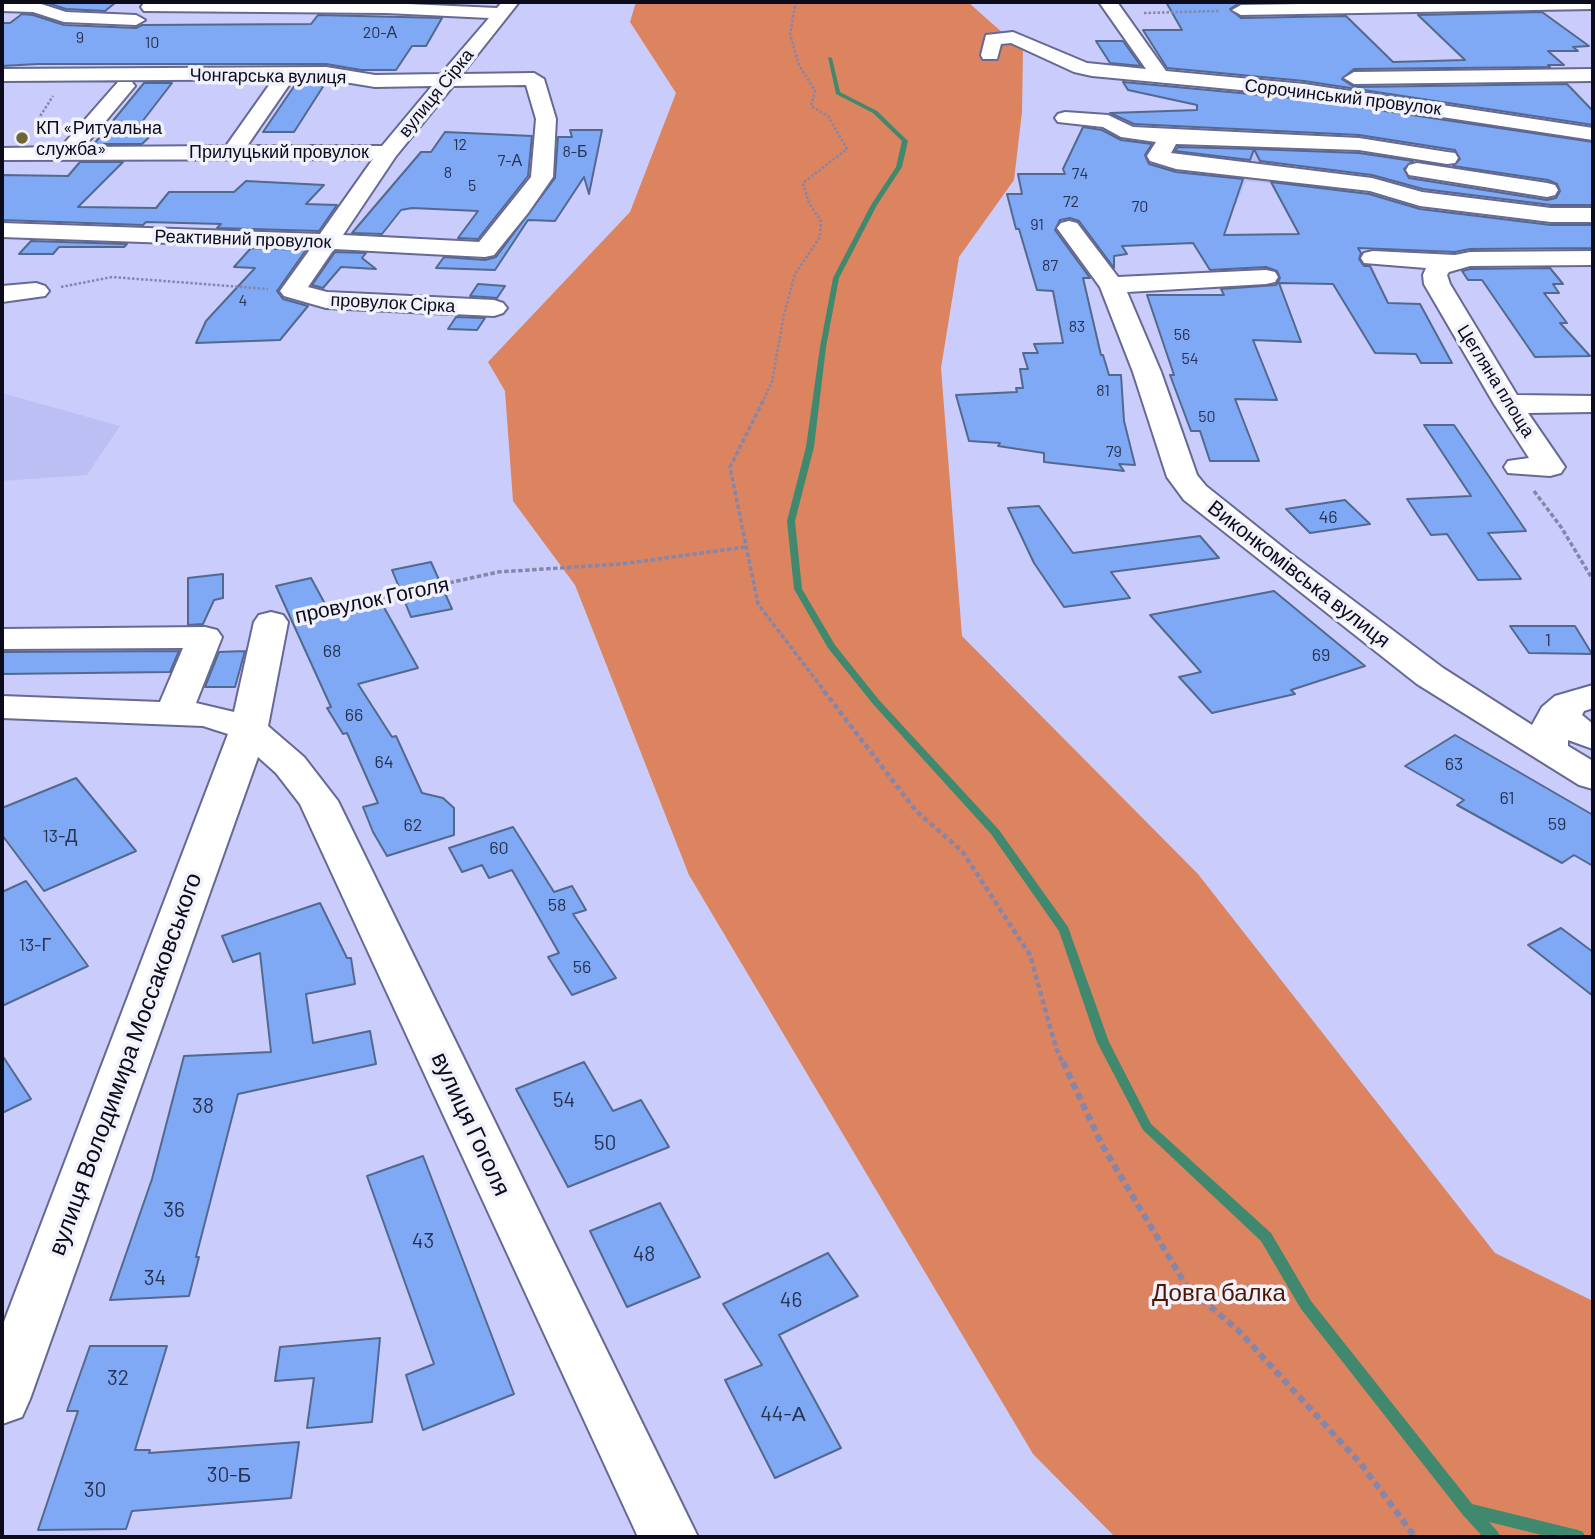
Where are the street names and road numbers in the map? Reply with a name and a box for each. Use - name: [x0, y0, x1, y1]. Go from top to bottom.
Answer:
- street label: вулиця Сірка: [394, 45, 478, 141]
- street label: Чонгарська вулиця: [189, 64, 347, 88]
- street label: Сорочинський провулок: [1243, 74, 1443, 120]
- street label: Прилуцький провулок: [189, 141, 369, 163]
- street label: Реактивний провулок: [154, 225, 332, 253]
- street label: провулок Сірка: [330, 289, 456, 317]
- street label: Цегляна площа: [1453, 321, 1539, 441]
- street label: Виконкомівська вулиця: [1203, 495, 1395, 653]
- street label: провулок Гоголя: [293, 571, 451, 629]
- street label: вулиця Володимира Моссаковського: [42, 869, 208, 1259]
- street label: вулиця Гоголя: [425, 1047, 517, 1201]

